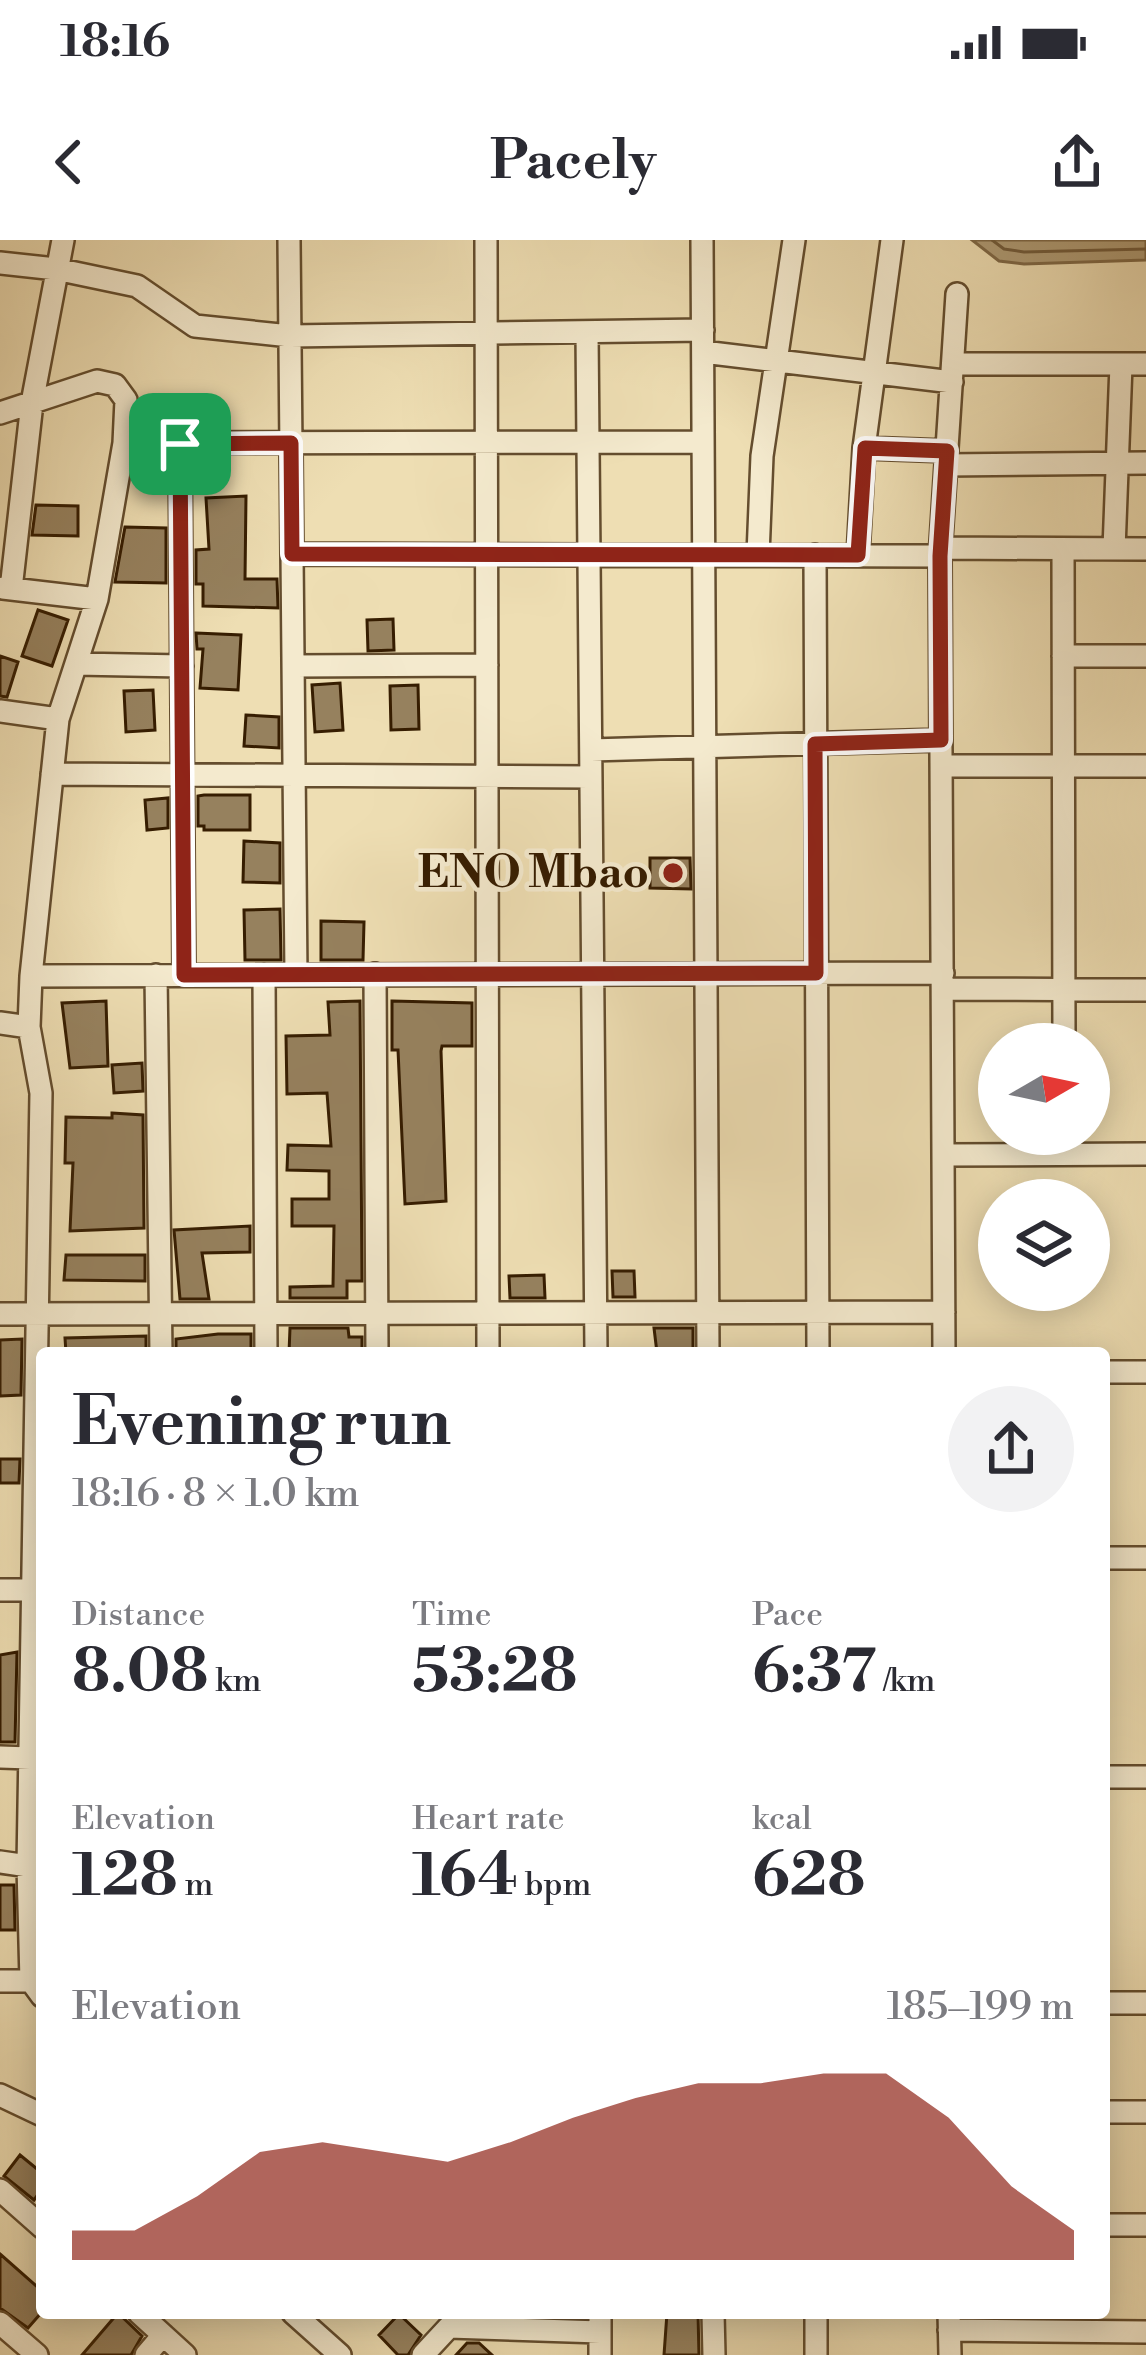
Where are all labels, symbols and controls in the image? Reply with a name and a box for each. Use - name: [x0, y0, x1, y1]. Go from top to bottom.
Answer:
- text: 18:16: [60, 14, 170, 71]
- text: Pacely: [490, 128, 656, 196]
- icon: back: [36, 129, 102, 195]
- icon: share: [1044, 129, 1110, 195]
- pin: [129, 393, 231, 495]
- icon: arrive: [147, 411, 213, 477]
- place label: ENO Mbao: [418, 845, 649, 902]
- marker: ENO Mbao: [660, 860, 686, 886]
- north arrow: [978, 1023, 1110, 1155]
- map controls: [978, 1023, 1110, 1311]
- button: layers: [978, 1179, 1110, 1311]
- text: Evening run: [72, 1383, 451, 1466]
- button: share: [948, 1386, 1074, 1512]
- text: 18:16 · 8 × 1.0 km: [72, 1470, 360, 1519]
- text: Distance: [72, 1595, 205, 1636]
- text: Time: [412, 1595, 491, 1636]
- text: Pace: [752, 1595, 823, 1636]
- text: 8.08: [72, 1636, 209, 1711]
- text: 53:28: [412, 1636, 577, 1711]
- text: 6:37: [752, 1636, 876, 1711]
- text: km: [209, 1661, 261, 1702]
- text: /km: [876, 1661, 936, 1702]
- text: Elevation: [72, 1799, 215, 1840]
- text: Heart rate: [412, 1799, 564, 1840]
- text: kcal: [752, 1799, 812, 1840]
- text: 128: [72, 1840, 178, 1915]
- text: 164: [412, 1840, 518, 1915]
- text: 628: [752, 1840, 866, 1915]
- text: m: [178, 1865, 213, 1906]
- text: bpm: [518, 1865, 591, 1906]
- text: Elevation: [72, 1983, 241, 2032]
- text: 185–199 m: [887, 1983, 1074, 2032]

